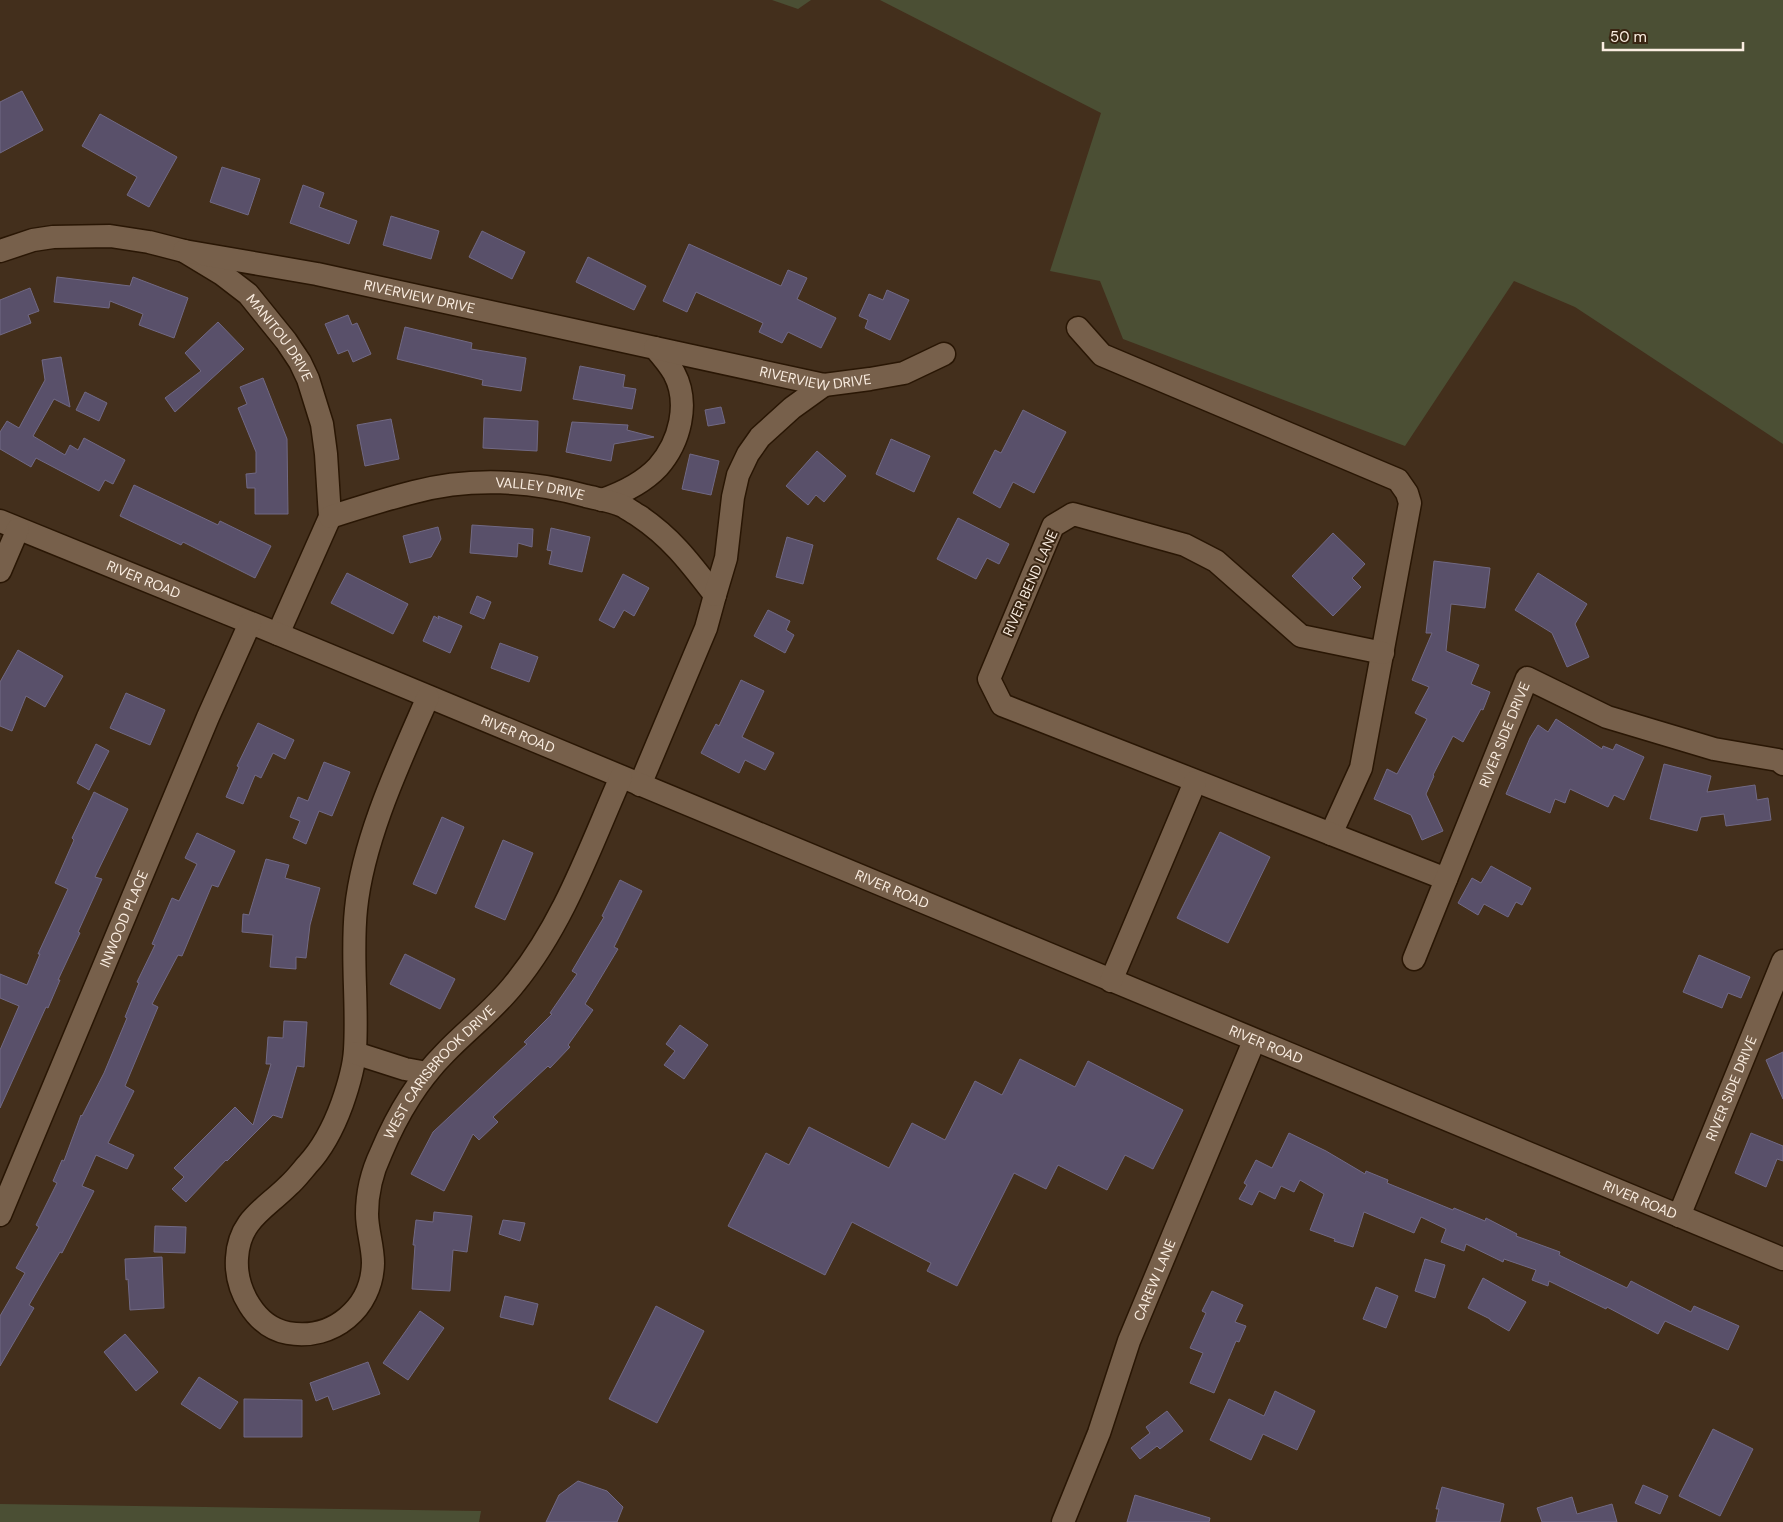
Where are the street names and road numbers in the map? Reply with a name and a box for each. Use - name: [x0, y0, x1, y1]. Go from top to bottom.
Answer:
- street label: RIVERVIEW DRIVE: [362, 276, 477, 317]
- street label: MANITOU DRIVE: [242, 290, 317, 384]
- street label: RIVERVIEW DRIVE: [758, 362, 872, 395]
- street label: VALLEY DRIVE: [495, 473, 587, 504]
- street label: RIVER BEND LANE: [998, 527, 1062, 639]
- street label: RIVER ROAD: [104, 556, 183, 602]
- street label: RIVER SIDE DRIVE: [1475, 679, 1534, 790]
- street label: RIVER ROAD: [478, 710, 558, 757]
- street label: RIVER ROAD: [852, 866, 932, 912]
- street label: INWOOD PLACE: [95, 868, 152, 970]
- street label: WEST CARISBROOK DRIVE: [379, 1001, 499, 1142]
- street label: RIVER ROAD: [1226, 1021, 1306, 1068]
- street label: RIVER SIDE DRIVE: [1702, 1033, 1761, 1144]
- street label: RIVER ROAD: [1600, 1176, 1680, 1223]
- street label: CAREW LANE: [1129, 1236, 1180, 1323]

